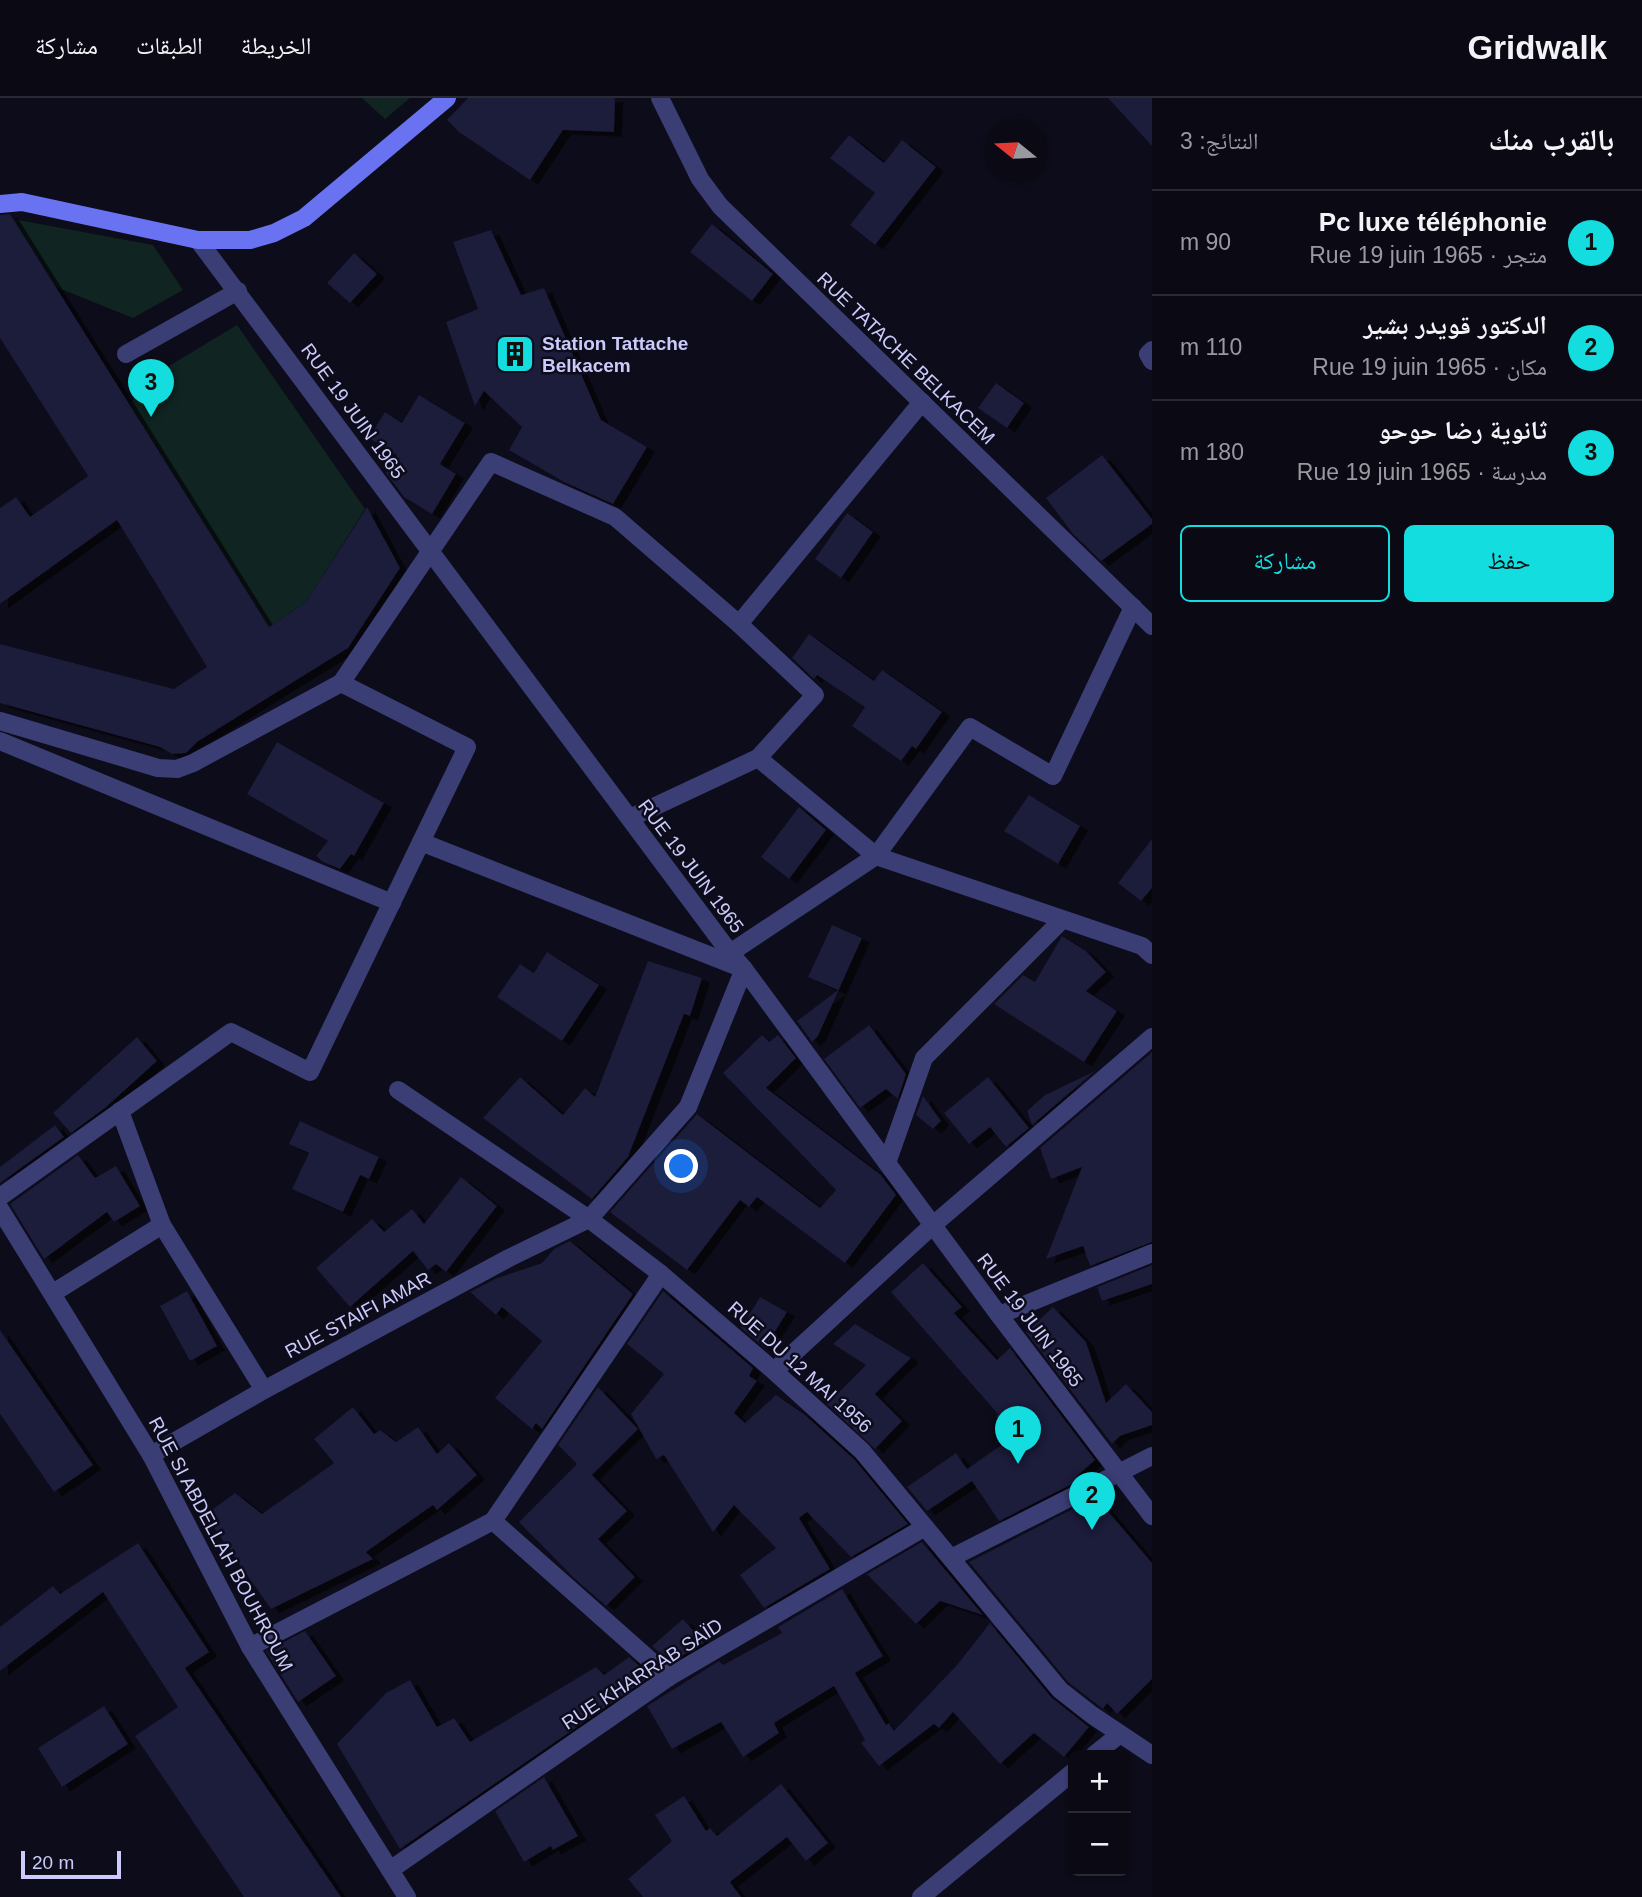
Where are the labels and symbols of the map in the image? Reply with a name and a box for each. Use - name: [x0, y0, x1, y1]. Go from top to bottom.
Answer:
- north arrow: [984, 119, 1047, 182]
- street label: RUE TATACHE BELKACEM: [813, 268, 999, 448]
- building icon: Station Tattache Belkacem: [494, 333, 536, 375]
- place label: Station Tattache Belkacem: [542, 333, 688, 376]
- street label: RUE 19 JUIN 1965: [297, 339, 409, 483]
- pin: 3: [128, 359, 174, 417]
- street label: RUE 19 JUIN 1965: [634, 795, 748, 937]
- your location: [664, 1149, 698, 1183]
- street label: RUE 19 JUIN 1965: [973, 1249, 1087, 1391]
- street label: RUE STAIFI AMAR: [281, 1268, 435, 1362]
- street label: RUE DU 12 MAI 1956: [724, 1297, 876, 1437]
- pin: 1: [995, 1406, 1041, 1464]
- street label: RUE SI ABDELLAH BOUHROUM: [145, 1413, 297, 1675]
- pin: 2: [1069, 1472, 1115, 1530]
- street label: RUE KHARRAB SAÏD: [558, 1614, 726, 1734]
- scale bar: [21, 1848, 121, 1880]

